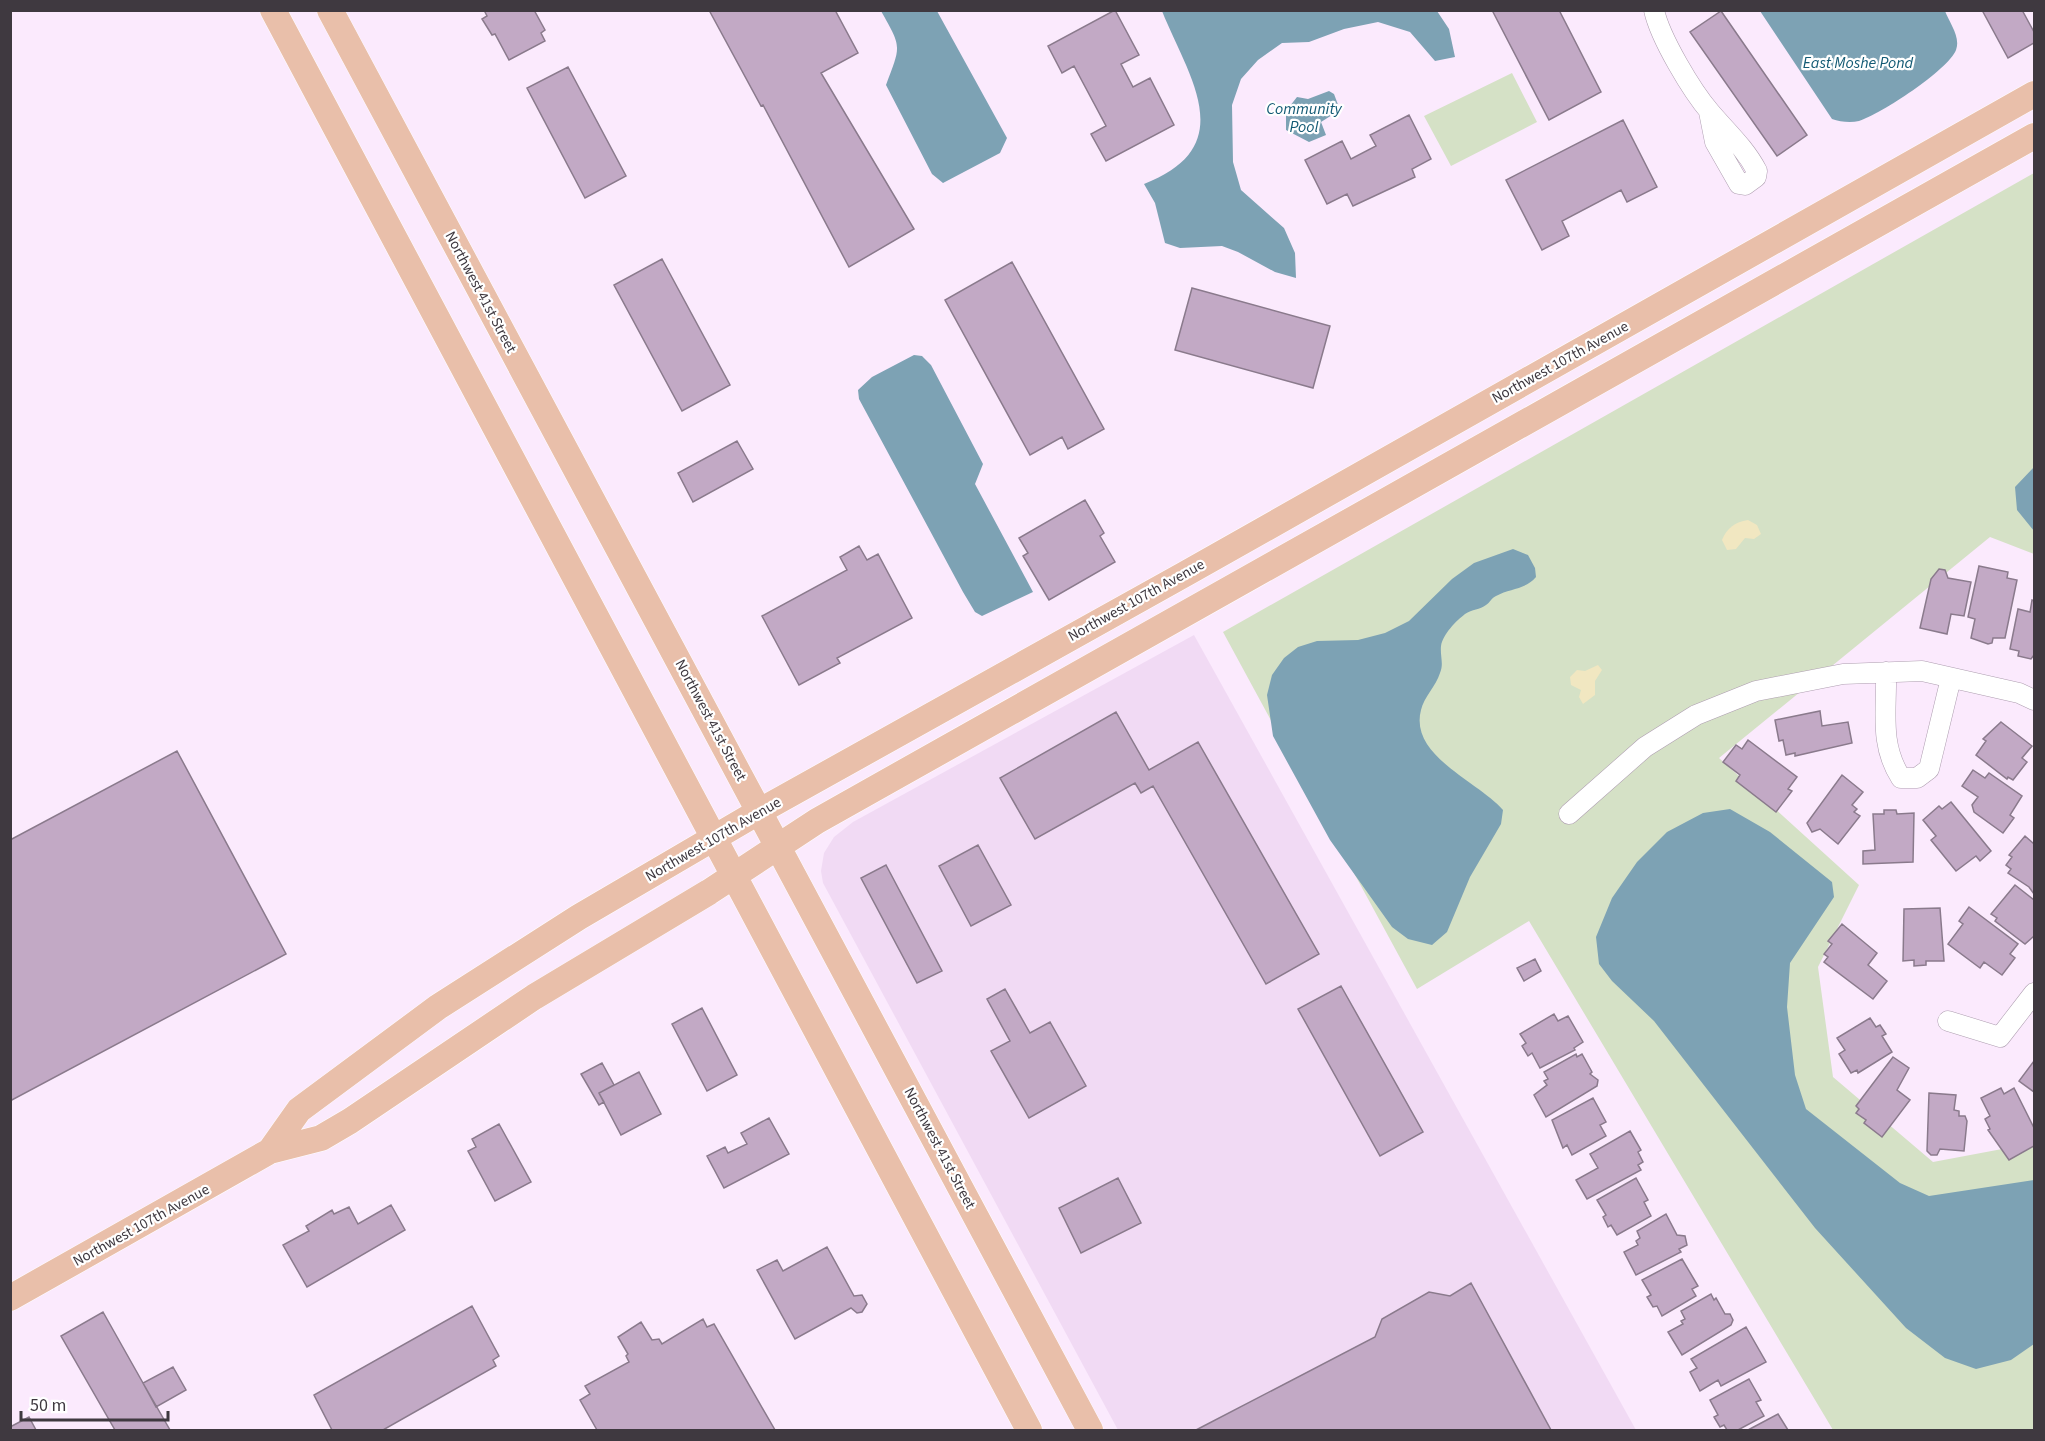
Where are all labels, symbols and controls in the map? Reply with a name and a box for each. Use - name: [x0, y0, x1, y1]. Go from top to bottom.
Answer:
- water label: East Moshe Pond: [1803, 52, 1914, 74]
- water label: Community Pool: [1266, 98, 1343, 138]
- street label: Northwest 41st Street: [440, 228, 522, 357]
- street label: Northwest 107th Avenue: [1488, 316, 1632, 409]
- street label: Northwest 107th Avenue: [1064, 554, 1208, 647]
- street label: Northwest 41st Street: [670, 656, 752, 785]
- street label: Northwest 107th Avenue: [642, 792, 785, 887]
- street label: Northwest 41st Street: [899, 1084, 981, 1213]
- street label: Northwest 107th Avenue: [69, 1179, 213, 1272]
- scale bar: [21, 1384, 168, 1422]
- text: 50 m: [30, 1393, 66, 1418]

